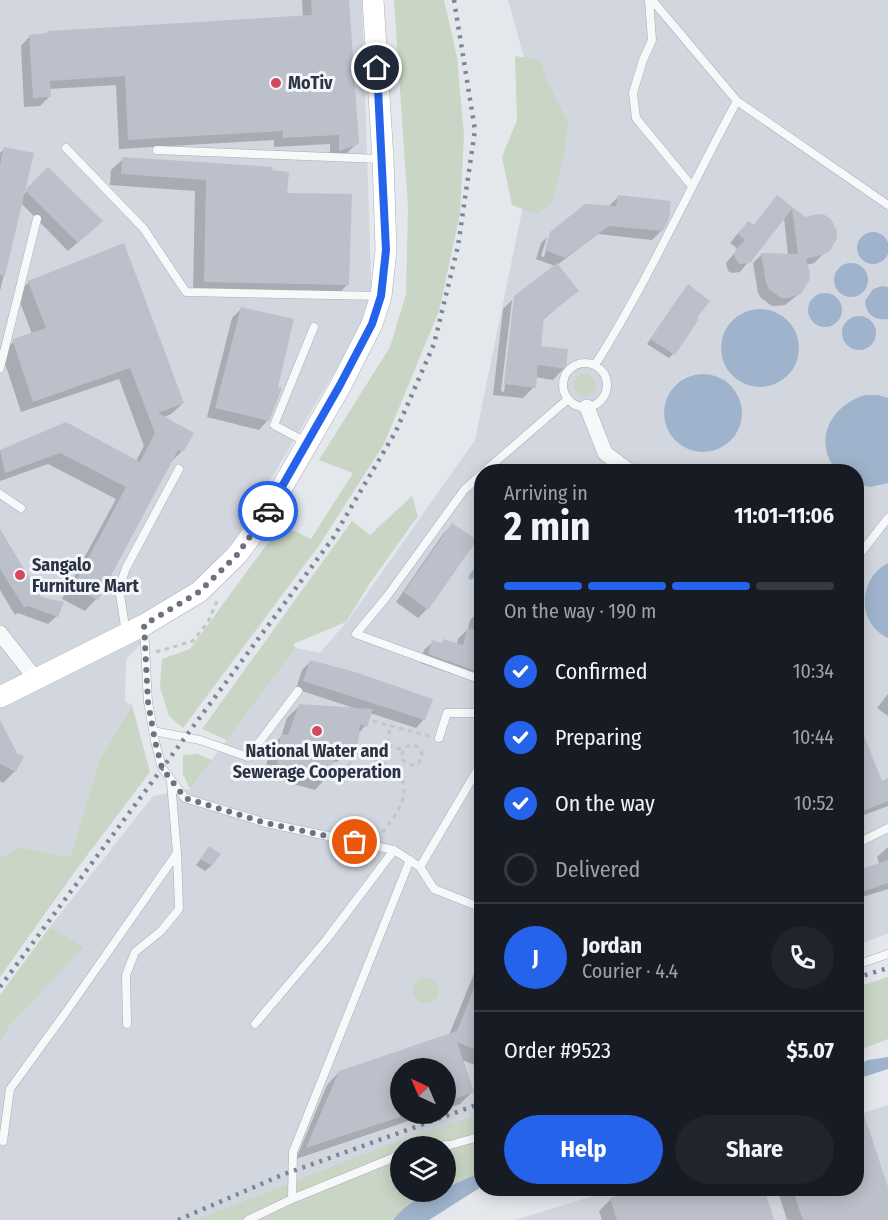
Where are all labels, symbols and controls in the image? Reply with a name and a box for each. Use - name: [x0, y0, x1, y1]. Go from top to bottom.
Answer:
- pin: [351, 42, 402, 93]
- icon: home: [360, 51, 393, 84]
- place label: MoTiv: [288, 72, 333, 94]
- marker: MoTiv: [269, 76, 283, 90]
- courier: [238, 481, 298, 541]
- text: Arriving in: [504, 481, 588, 505]
- icon: car: [252, 495, 285, 528]
- text: 11:01–11:06: [734, 502, 834, 529]
- text: 2 min: [504, 504, 590, 550]
- place label: Sangalo Furniture Mart: [32, 554, 139, 597]
- marker: Sangalo Furniture Mart: [13, 568, 27, 582]
- text: On the way · 190 m: [504, 599, 656, 623]
- icon: check: [504, 655, 537, 688]
- text: Confirmed: [555, 658, 648, 685]
- text: 10:34: [793, 659, 834, 683]
- icon: check: [504, 721, 537, 754]
- marker: National Water and Sewerage Cooperation: [310, 724, 324, 738]
- text: Preparing: [555, 724, 641, 751]
- text: 10:44: [792, 725, 834, 749]
- place label: National Water and Sewerage Cooperation: [233, 740, 401, 783]
- icon: check: [504, 787, 537, 820]
- text: On the way: [555, 790, 655, 817]
- text: 10:52: [794, 791, 834, 815]
- pin: [329, 816, 380, 867]
- icon: bag: [338, 825, 371, 858]
- text: Delivered: [555, 856, 640, 883]
- button: phone: [771, 926, 834, 989]
- text: Jordan: [582, 932, 642, 959]
- text: J: [532, 944, 539, 971]
- text: Courier · 4.4: [582, 959, 678, 983]
- text: Order #9523: [504, 1037, 611, 1064]
- text: $5.07: [787, 1037, 834, 1064]
- north arrow: [390, 1058, 456, 1124]
- map controls: [390, 1058, 456, 1202]
- button: Help: [504, 1115, 663, 1184]
- button: Share: [675, 1115, 834, 1184]
- button: layers: [390, 1136, 456, 1202]

